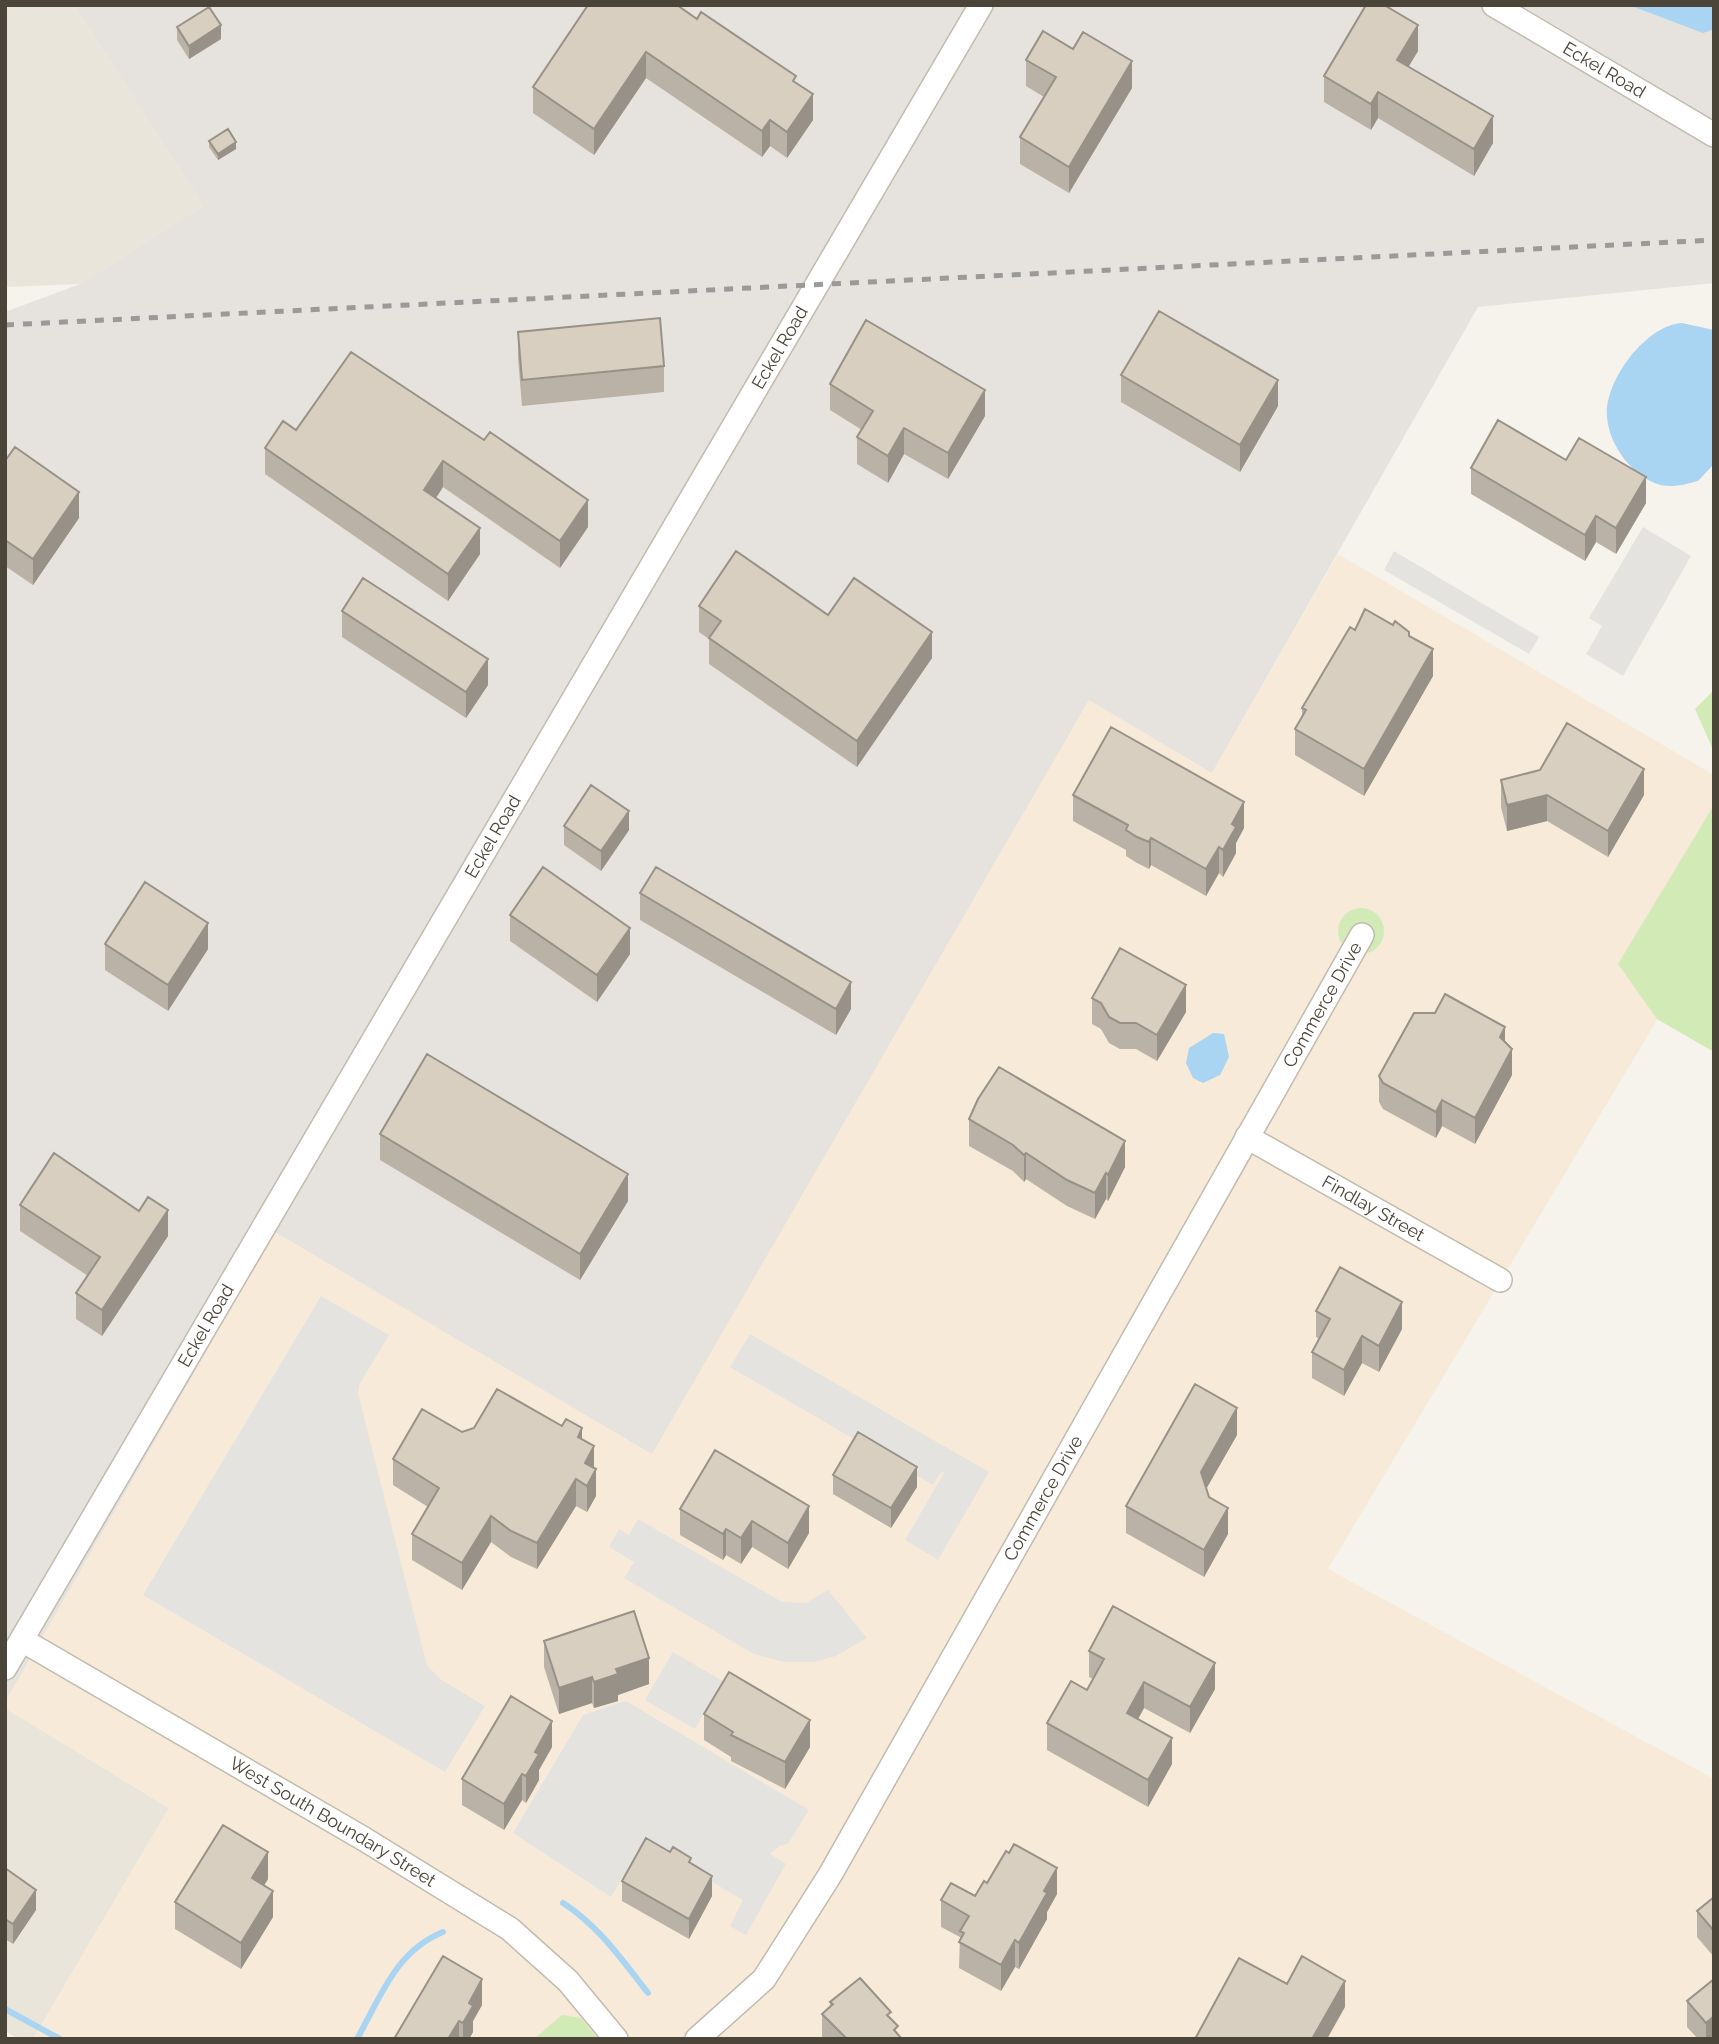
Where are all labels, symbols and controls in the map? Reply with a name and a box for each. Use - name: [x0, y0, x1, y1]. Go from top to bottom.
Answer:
- street label: Eckel Road: [1559, 37, 1650, 102]
- street label: Eckel Road: [747, 302, 812, 393]
- street label: Eckel Road: [460, 791, 525, 882]
- street label: Commerce Drive: [1278, 938, 1366, 1071]
- street label: Findlay Street: [1318, 1171, 1428, 1245]
- street label: Eckel Road: [173, 1280, 238, 1371]
- street label: Commerce Drive: [999, 1431, 1087, 1564]
- street label: West South Boundary Street: [226, 1752, 440, 1891]

